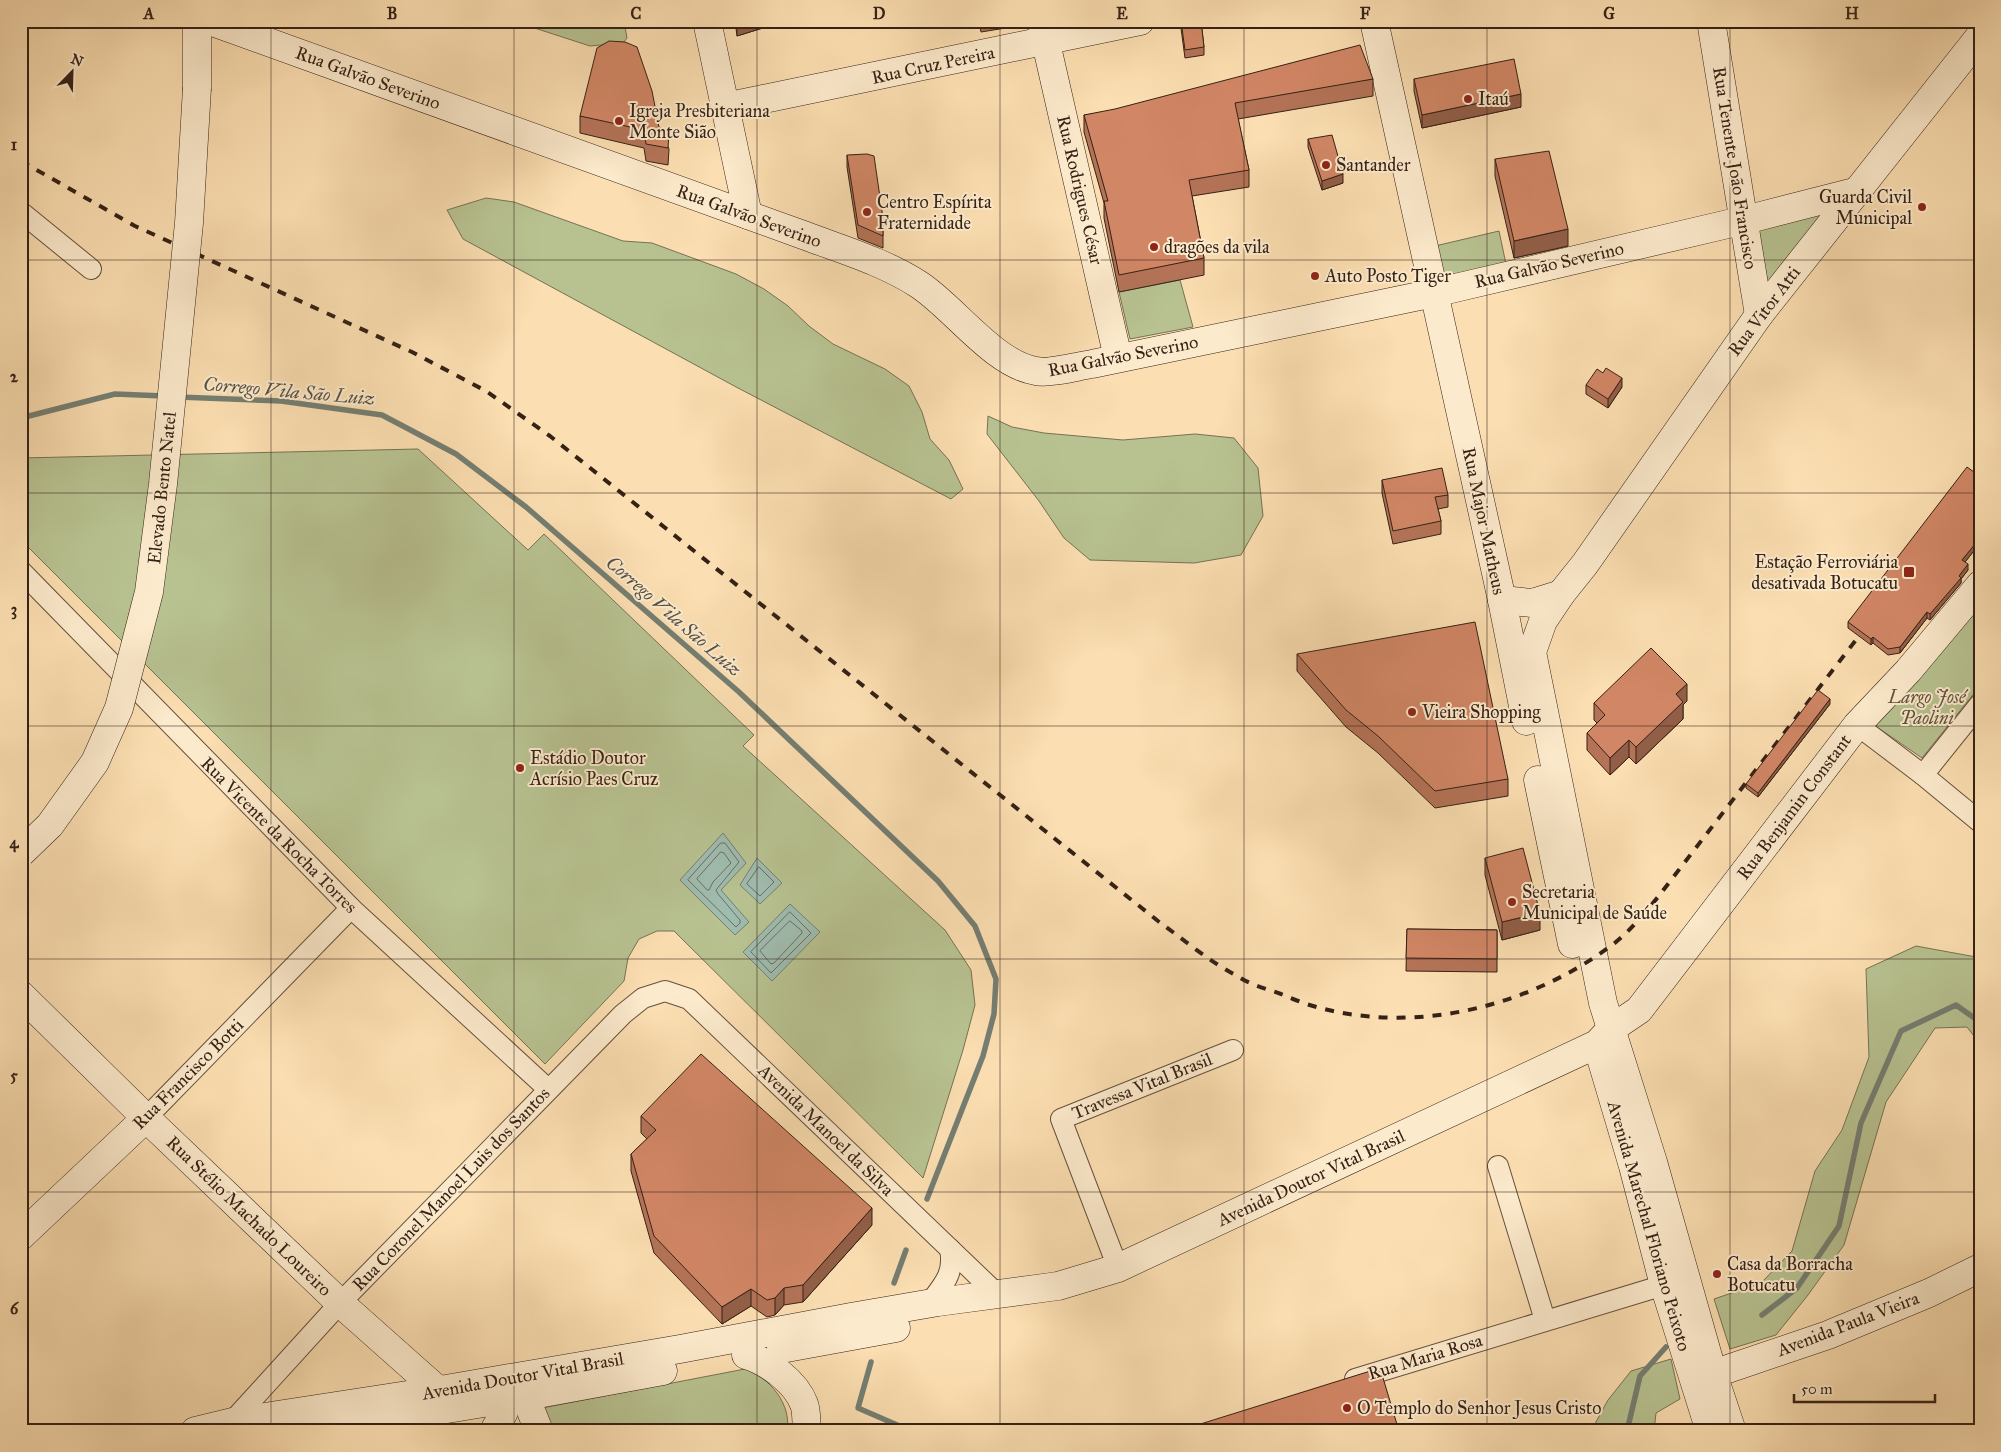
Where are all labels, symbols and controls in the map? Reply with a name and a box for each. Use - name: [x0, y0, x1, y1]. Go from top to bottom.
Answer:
- text: A: [143, 4, 155, 23]
- text: B: [387, 4, 397, 23]
- text: C: [631, 4, 642, 23]
- text: D: [873, 4, 886, 23]
- text: E: [1116, 4, 1128, 23]
- text: F: [1360, 4, 1371, 23]
- text: G: [1603, 4, 1615, 23]
- text: H: [1845, 4, 1859, 23]
- street label: Rua Cruz Pereira: [869, 41, 997, 89]
- street label: Rua Galvão Severino: [293, 42, 443, 114]
- north arrow: [48, 48, 98, 98]
- text: N: [68, 50, 86, 71]
- street label: Rua Tenente João Francisco: [1707, 65, 1762, 271]
- place label: Itaú: [1478, 88, 1509, 110]
- marker: Itaú: [1462, 93, 1474, 105]
- place label: Igreja Presbiteriana Monte Sião: [629, 100, 770, 143]
- street label: Rua Rodrigues César: [1051, 113, 1108, 267]
- marker: Igreja Presbiteriana Monte Sião: [613, 115, 625, 127]
- text: 1: [11, 135, 18, 154]
- place label: Santander: [1336, 154, 1411, 176]
- marker: Santander: [1320, 159, 1332, 171]
- street label: Rua Galvão Severino: [674, 180, 824, 252]
- place label: Guarda Civil Municipal: [1819, 186, 1912, 229]
- place label: Centro Espírita Fraternidade: [877, 191, 992, 234]
- marker: Guarda Civil Municipal: [1916, 201, 1928, 213]
- marker: Centro Espírita Fraternidade: [861, 206, 873, 218]
- place label: dragões da vila: [1164, 236, 1270, 259]
- street label: Rua Galvão Severino: [1472, 237, 1626, 293]
- marker: dragões da vila: [1148, 241, 1160, 253]
- street label: Rua Vitor Atti: [1723, 262, 1805, 360]
- place label: Auto Posto Tiger: [1324, 265, 1451, 288]
- marker: Auto Posto Tiger: [1309, 270, 1321, 282]
- street label: Rua Galvão Severino: [1046, 331, 1200, 381]
- text: 2: [10, 367, 19, 386]
- water label: Corrego Vila São Luiz: [202, 372, 376, 410]
- street label: Elevado Bento Natel: [143, 411, 181, 565]
- street label: Rua Major Matheus: [1458, 445, 1510, 597]
- water label: Corrego Vila São Luiz: [602, 551, 746, 681]
- place label: Estação Ferroviária desativada Botucatu: [1751, 551, 1898, 594]
- marker: Estação Ferroviária desativada Botucatu: [1902, 565, 1916, 579]
- text: 3: [11, 600, 17, 620]
- park label: Largo José Paolini: [1887, 686, 1969, 729]
- place label: Vieira Shopping: [1421, 701, 1541, 724]
- marker: Vieira Shopping: [1406, 706, 1418, 718]
- street label: Rua Benjamin Constant: [1732, 730, 1856, 884]
- place label: Estádio Doutor Acrísio Paes Cruz: [529, 747, 658, 790]
- street label: Rua Vicente da Rocha Torres: [196, 752, 362, 918]
- marker: Estádio Doutor Acrísio Paes Cruz: [514, 762, 526, 774]
- text: 4: [10, 833, 20, 853]
- place label: Secretaria Municipal de Saúde: [1522, 881, 1667, 924]
- marker: Secretaria Municipal de Saúde: [1506, 896, 1518, 908]
- street label: Rua Francisco Botti: [128, 1014, 248, 1134]
- street label: Travessa Vital Brasil: [1069, 1048, 1215, 1124]
- street label: Avenida Manoel da Silva: [753, 1059, 899, 1201]
- text: 5: [10, 1066, 18, 1085]
- street label: Rua Coronel Manoel Luis dos Santos: [348, 1082, 554, 1296]
- street label: Avenida Marechal Floriano Peixoto: [1602, 1097, 1695, 1354]
- street label: Avenida Doutor Vital Brasil: [1213, 1125, 1408, 1232]
- street label: Rua Stélio Machado Loureiro: [162, 1131, 336, 1301]
- place label: Casa da Borracha Botucatu: [1727, 1253, 1853, 1296]
- marker: Casa da Borracha Botucatu: [1711, 1268, 1723, 1280]
- street label: Avenida Paula Vieira: [1773, 1287, 1922, 1362]
- text: 6: [10, 1299, 19, 1318]
- street label: Rua Maria Rosa: [1365, 1329, 1485, 1385]
- street label: Avenida Doutor Vital Brasil: [420, 1347, 626, 1405]
- scale bar: [1794, 1372, 1935, 1404]
- text: 50 m: [1801, 1380, 1833, 1398]
- place label: O Templo do Senhor Jesus Cristo: [1357, 1397, 1601, 1420]
- marker: O Templo do Senhor Jesus Cristo: [1341, 1402, 1353, 1414]

